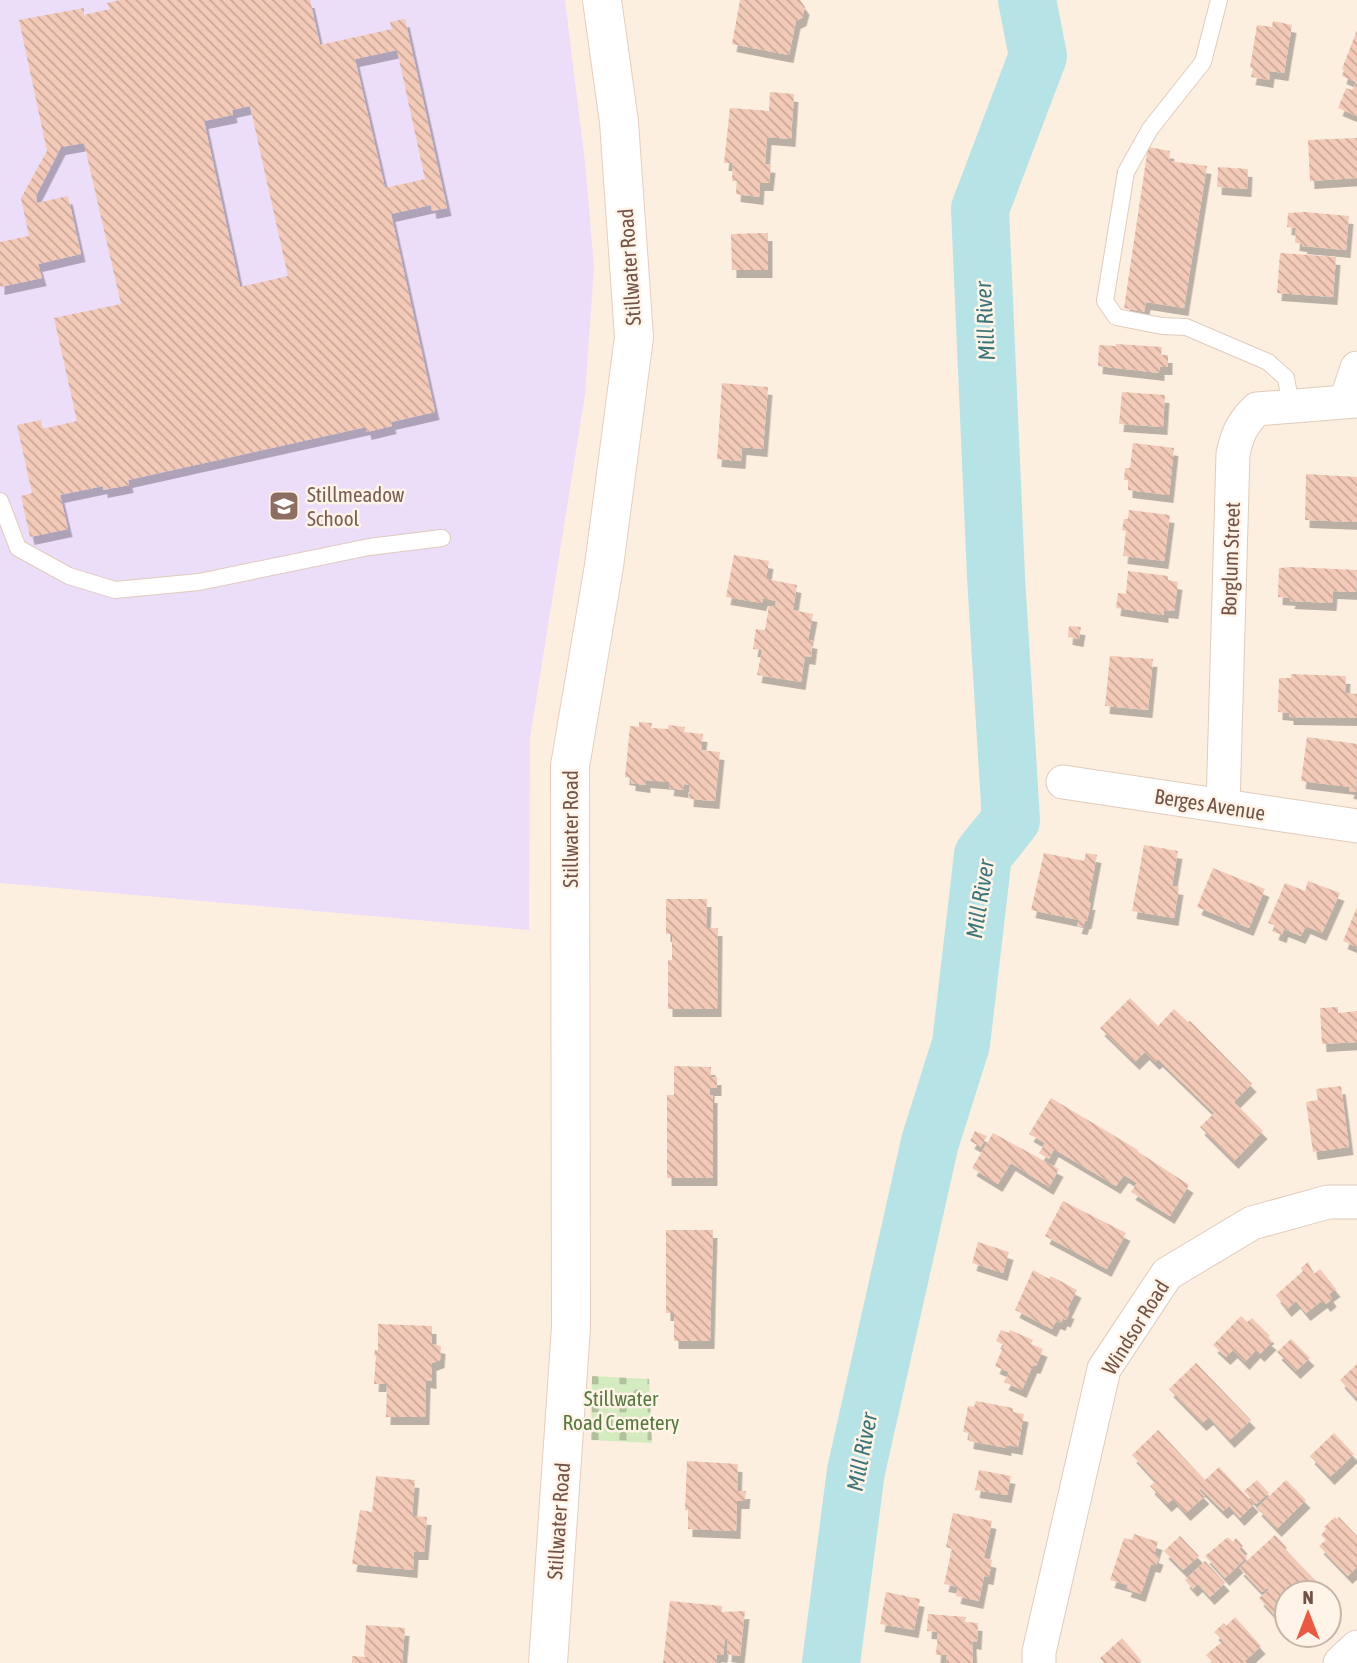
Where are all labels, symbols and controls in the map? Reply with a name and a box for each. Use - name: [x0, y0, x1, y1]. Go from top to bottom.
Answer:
- street label: Stillwater Road: [613, 208, 645, 326]
- water label: Mill River: [970, 280, 1000, 361]
- place label: Stillmeadow School: [307, 482, 405, 530]
- school or university icon: Stillmeadow School: [267, 489, 301, 523]
- street label: Borglum Street: [1216, 502, 1244, 616]
- street label: Stillwater Road: [558, 770, 582, 888]
- street label: Berges Avenue: [1153, 783, 1267, 825]
- water label: Mill River: [961, 857, 999, 940]
- street label: Windsor Road: [1097, 1275, 1173, 1379]
- park label: Stillwater Road Cemetery: [563, 1386, 680, 1434]
- water label: Mill River: [842, 1409, 883, 1493]
- street label: Stillwater Road: [542, 1462, 574, 1580]
- north arrow: [1273, 1579, 1343, 1649]
- text: N: [1302, 1586, 1314, 1608]

